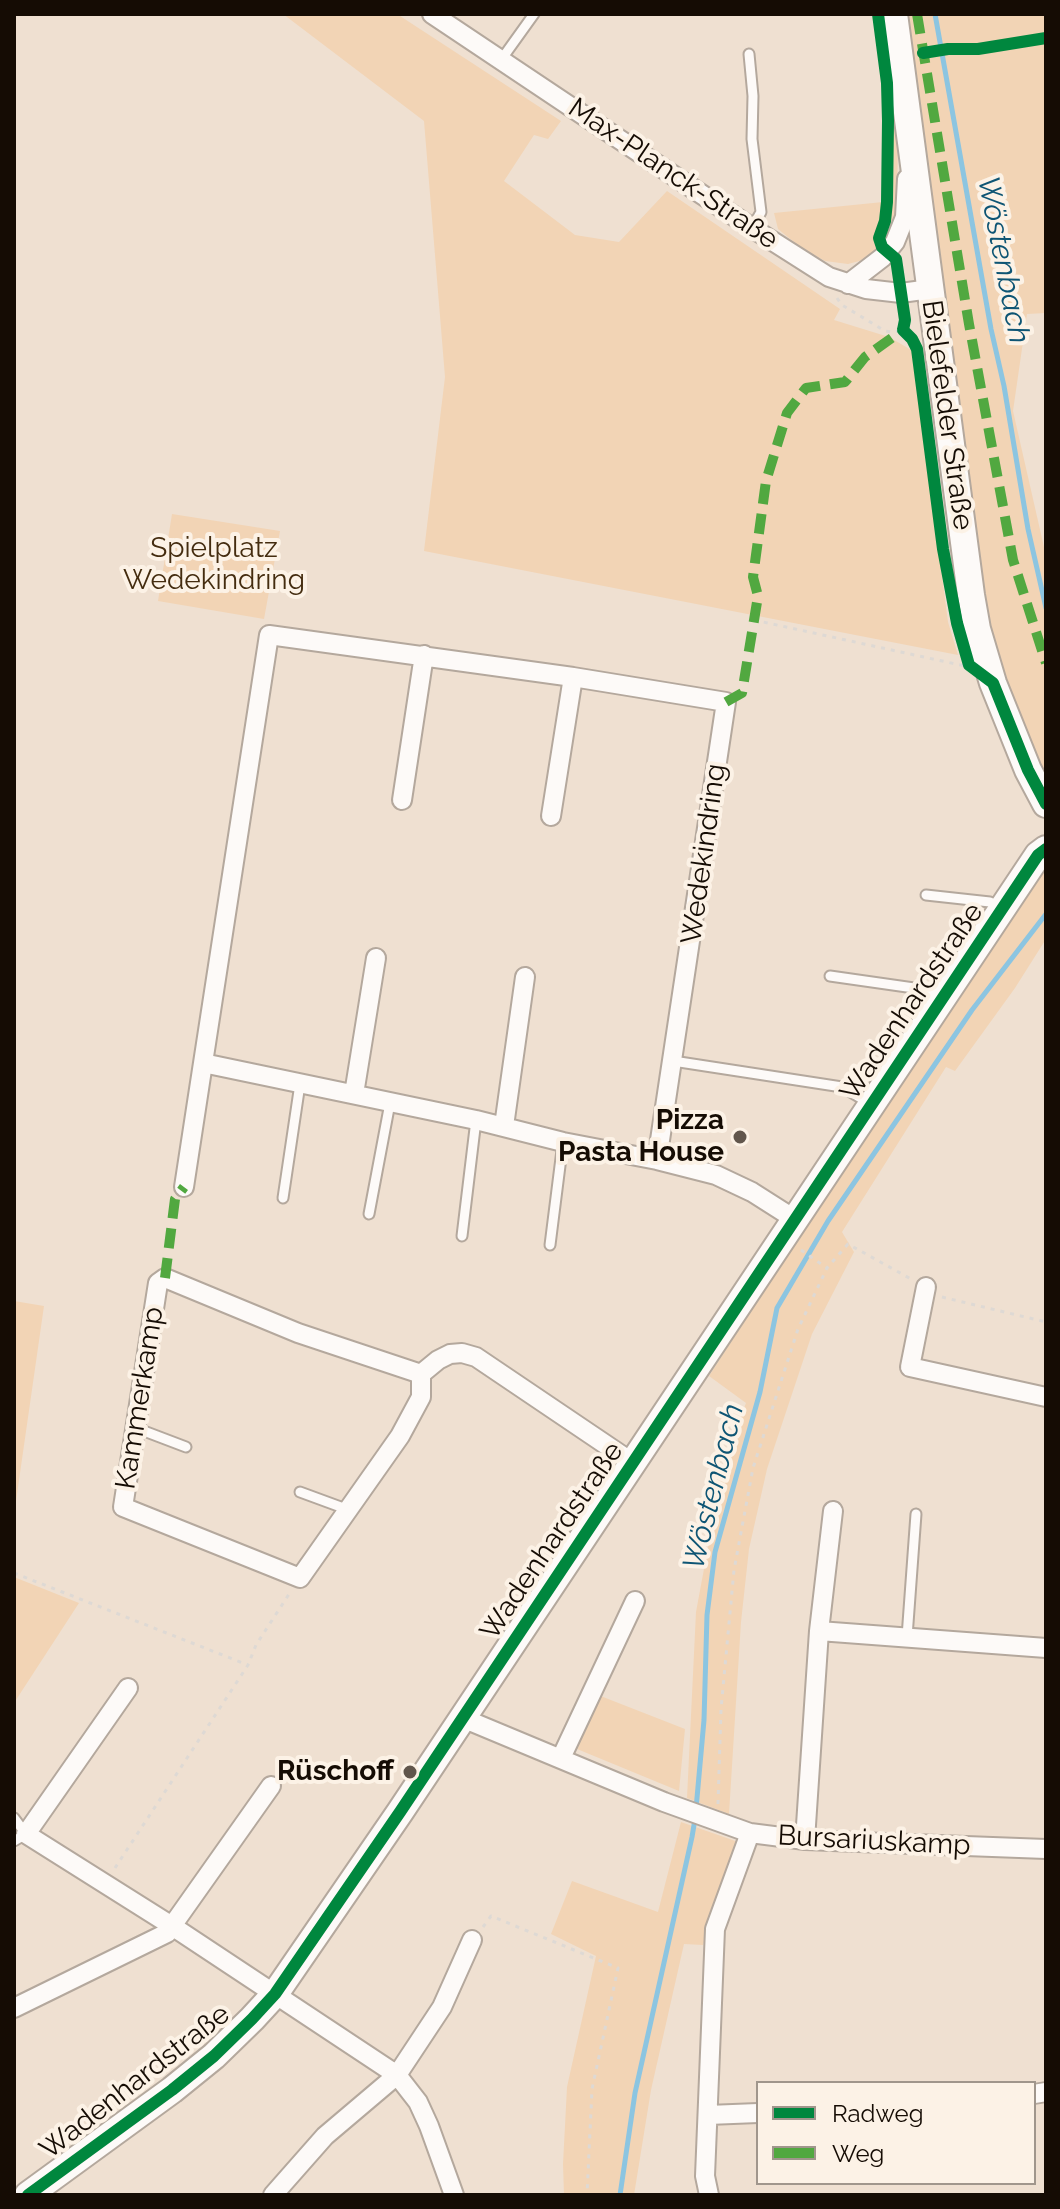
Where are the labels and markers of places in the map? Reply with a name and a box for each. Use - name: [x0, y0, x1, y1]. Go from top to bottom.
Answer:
- place label: Pizza Pasta House: [558, 1104, 724, 1170]
- marker: Pizza Pasta House: [731, 1128, 749, 1146]
- place label: Rüschoff: [277, 1755, 394, 1789]
- marker: Rüschoff: [401, 1763, 419, 1781]

